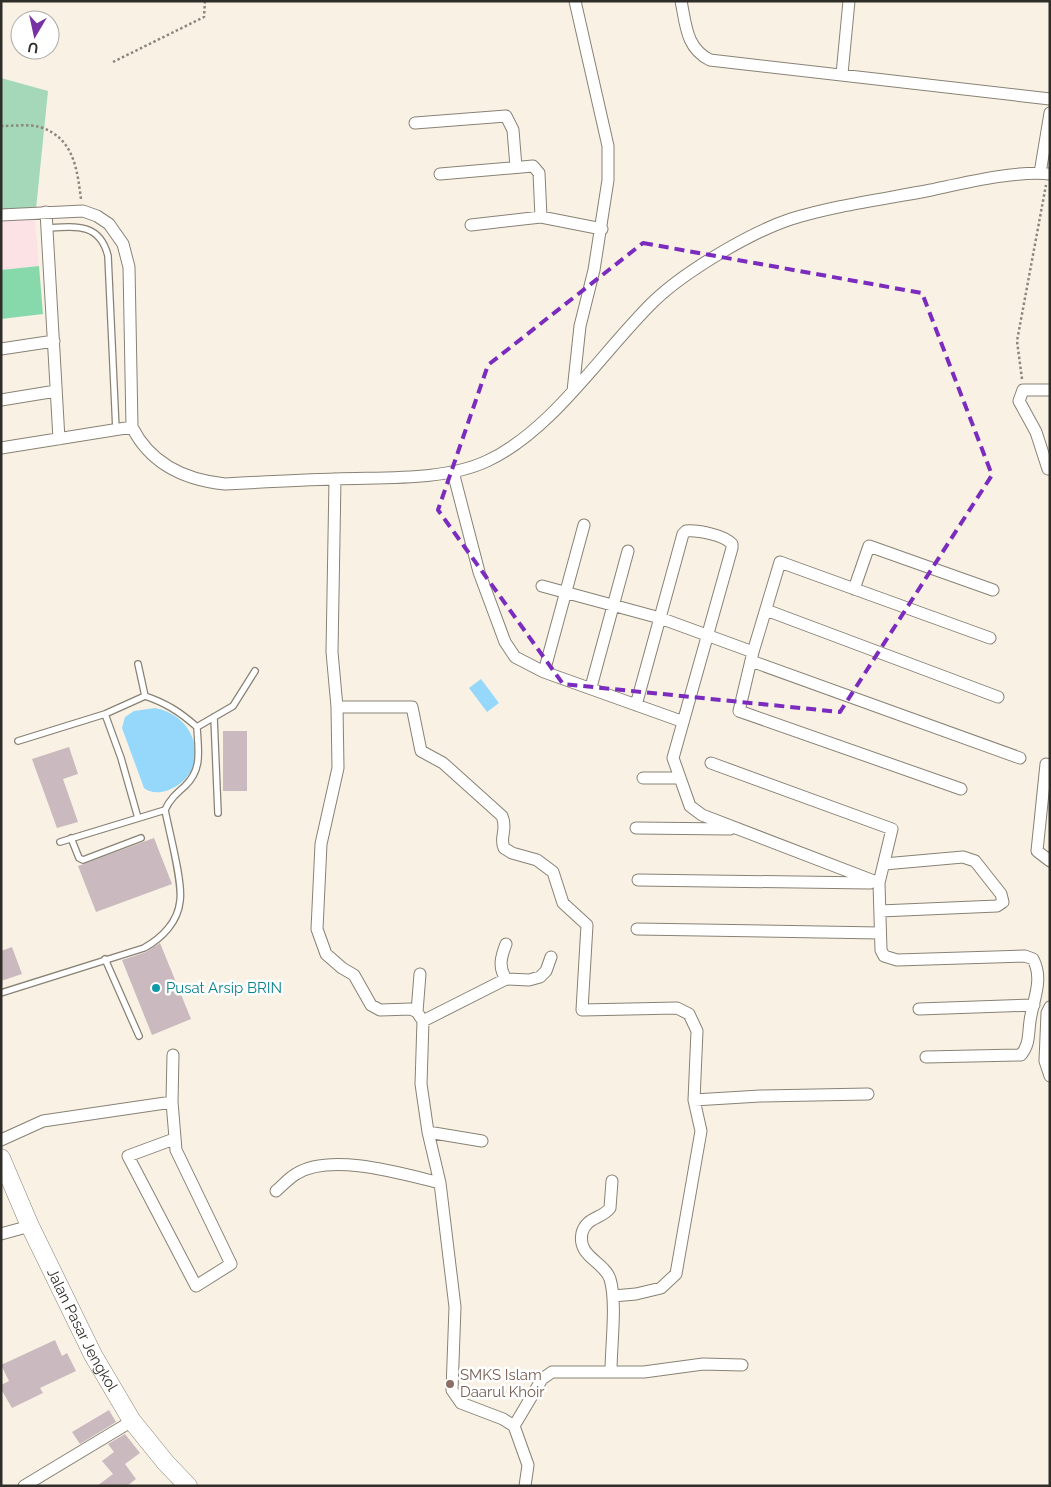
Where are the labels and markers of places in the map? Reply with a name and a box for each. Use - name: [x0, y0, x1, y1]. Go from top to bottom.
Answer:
- place label: Pusat Arsip BRIN: [166, 979, 282, 997]
- marker: Pusat Arsip BRIN: [150, 982, 162, 994]
- place label: SMKS Islam Daarul Khoir: [460, 1366, 545, 1401]
- marker: SMKS Islam Daarul Khoir: [444, 1378, 456, 1390]

